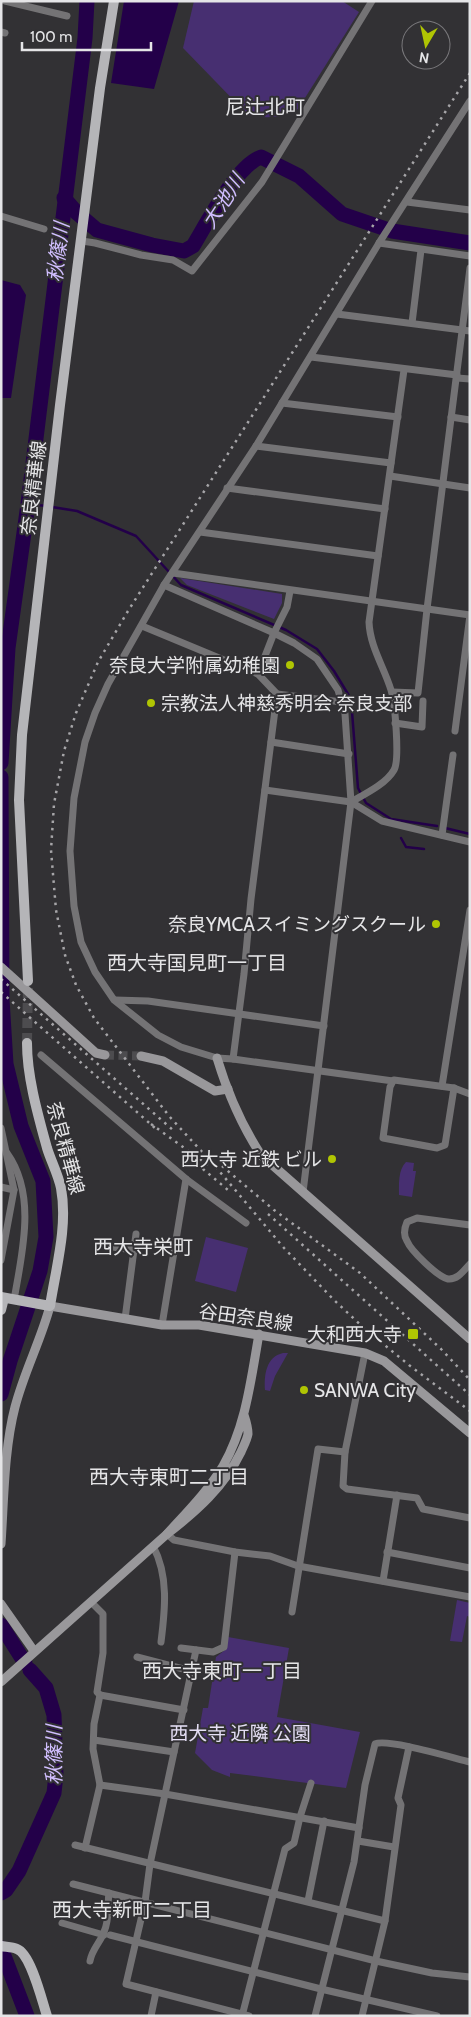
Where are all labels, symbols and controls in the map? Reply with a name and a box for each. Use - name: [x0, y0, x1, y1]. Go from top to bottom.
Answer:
- scale bar: [22, 20, 151, 52]
- north arrow: [401, 20, 451, 70]
- text: 100 m: [30, 28, 72, 46]
- text: N: [418, 48, 430, 68]
- district label: 尼辻北町: [225, 95, 305, 119]
- water label: 大池川: [197, 168, 250, 233]
- water label: 秋篠川: [42, 219, 74, 283]
- street label: 奈良精華線: [16, 440, 51, 537]
- place label: 奈良大学附属幼稚園: [109, 654, 280, 677]
- marker: 奈良大学附属幼稚園: [284, 659, 296, 671]
- place label: 宗教法人神慈秀明会 奈良支部: [161, 692, 412, 715]
- marker: 宗教法人神慈秀明会 奈良支部: [145, 697, 157, 709]
- place label: 奈良YMCAスイミングスクール: [168, 913, 426, 936]
- marker: 奈良YMCAスイミングスクール: [430, 918, 442, 930]
- district label: 西大寺国見町一丁目: [107, 951, 287, 975]
- street label: 奈良精華線: [42, 1099, 89, 1197]
- place label: 西大寺 近鉄 ビル: [180, 1148, 322, 1171]
- marker: 西大寺 近鉄 ビル: [326, 1153, 338, 1165]
- district label: 西大寺栄町: [93, 1235, 193, 1259]
- street label: 谷田奈良線: [197, 1299, 295, 1335]
- place label: 大和西大寺: [307, 1323, 402, 1346]
- marker: 大和西大寺: [406, 1327, 420, 1341]
- place label: SANWA City: [314, 1379, 416, 1402]
- marker: SANWA City: [298, 1384, 310, 1396]
- district label: 西大寺東町二丁目: [89, 1465, 249, 1489]
- district label: 西大寺東町一丁目: [142, 1659, 302, 1683]
- park label: 西大寺 近隣 公園: [169, 1722, 311, 1745]
- water label: 秋篠川: [42, 1723, 66, 1785]
- district label: 西大寺新町二丁目: [52, 1898, 212, 1922]

